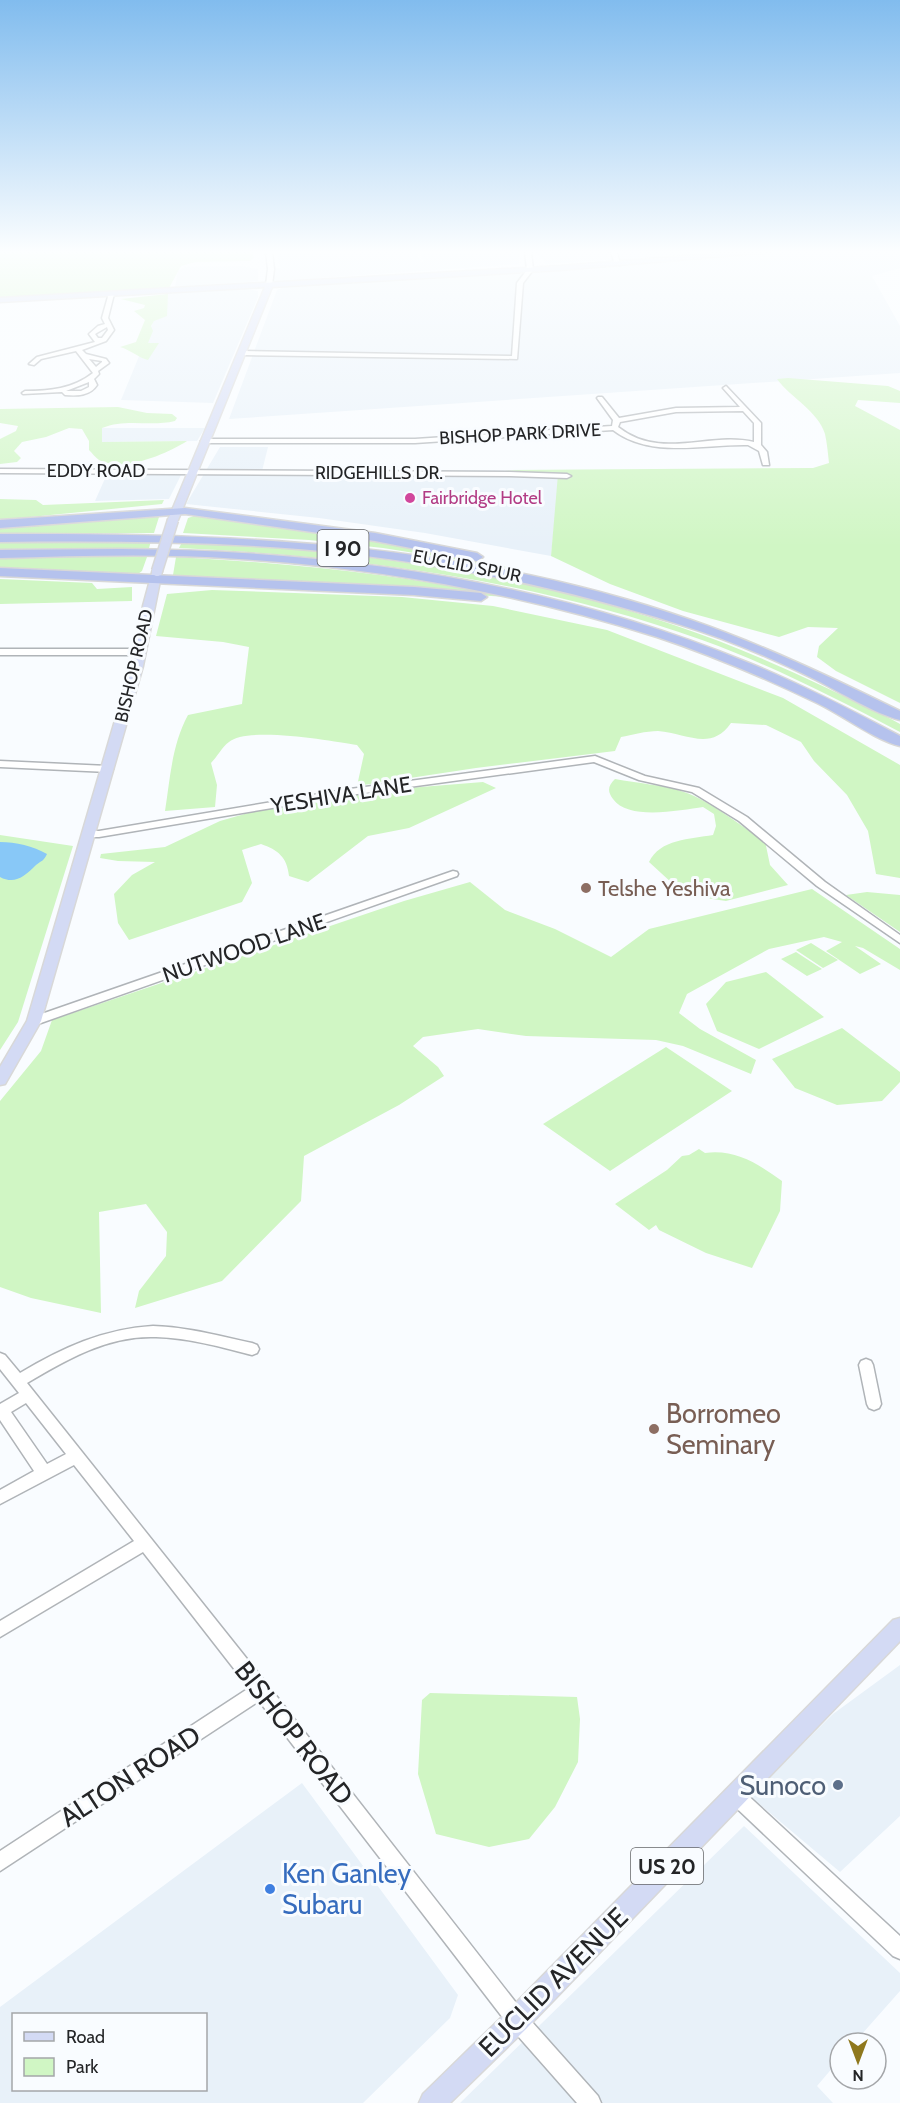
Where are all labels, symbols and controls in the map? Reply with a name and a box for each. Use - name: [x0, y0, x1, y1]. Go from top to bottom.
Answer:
- street label: BISHOP PARK DRIVE: [439, 419, 601, 449]
- street label: EDDY ROAD: [47, 460, 145, 482]
- street label: RIDGEHILLS DR.: [315, 462, 443, 484]
- place label: Fairbridge Hotel: [422, 487, 543, 509]
- marker: Fairbridge Hotel: [403, 491, 417, 505]
- road number: I 90: [318, 530, 368, 566]
- street label: EUCLID SPUR: [411, 545, 523, 587]
- street label: BISHOP ROAD: [110, 607, 158, 725]
- street label: YESHIVA LANE: [268, 771, 413, 820]
- place label: Telshe Yeshiva: [598, 875, 731, 902]
- marker: Telshe Yeshiva: [579, 881, 593, 895]
- street label: NUTWOOD LANE: [159, 907, 329, 989]
- place label: Borromeo Seminary: [666, 1397, 781, 1461]
- marker: Borromeo Seminary: [647, 1422, 661, 1436]
- street label: BISHOP ROAD: [228, 1655, 360, 1811]
- street label: ALTON ROAD: [53, 1718, 207, 1834]
- place label: Sunoco: [739, 1769, 826, 1802]
- marker: Sunoco: [831, 1778, 845, 1792]
- road number: US 20: [631, 1848, 703, 1884]
- place label: Ken Ganley Subaru: [282, 1857, 411, 1921]
- marker: Ken Ganley Subaru: [263, 1882, 277, 1896]
- street label: EUCLID AVENUE: [472, 1901, 634, 2063]
- legend: [12, 2013, 207, 2091]
- text: Road: [66, 2026, 105, 2048]
- north arrow: [828, 2031, 888, 2091]
- text: Park: [66, 2056, 99, 2078]
- text: N: [852, 2066, 864, 2085]

